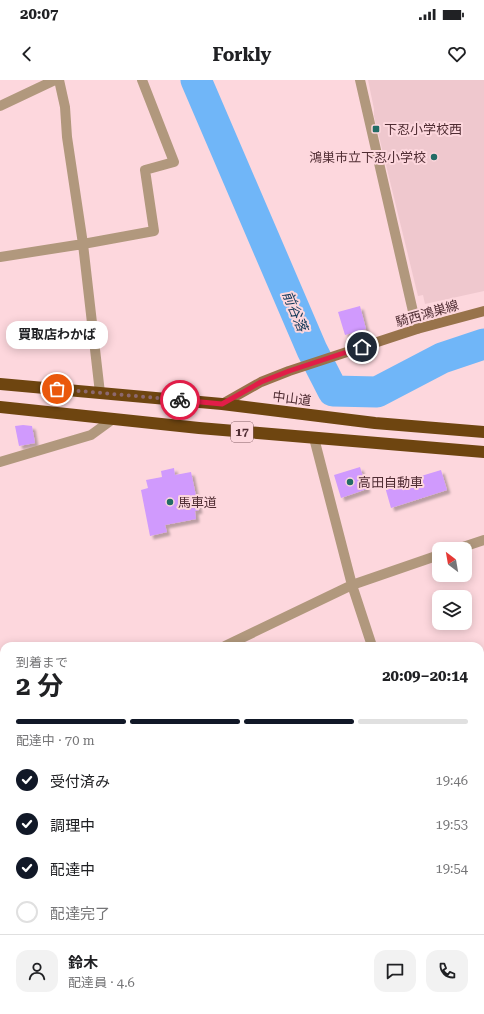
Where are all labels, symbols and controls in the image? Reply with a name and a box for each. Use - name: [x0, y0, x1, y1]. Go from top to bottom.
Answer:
- text: 20:07: [20, 5, 58, 23]
- icon: back: [16, 43, 38, 65]
- icon: heart: [446, 43, 468, 65]
- text: Forkly: [213, 44, 271, 65]
- place label: 下忍小学校西: [384, 122, 462, 137]
- marker: 下忍小学校西: [371, 124, 381, 134]
- place label: 鴻巣市立下忍小学校: [309, 150, 426, 165]
- marker: 鴻巣市立下忍小学校: [429, 152, 439, 162]
- water label: 前谷落: [279, 289, 311, 335]
- street label: 騎西鴻巣線: [394, 297, 460, 330]
- callout: 買取店わかば: [6, 321, 108, 349]
- text: 買取店わかば: [18, 327, 96, 342]
- pin: [345, 330, 379, 364]
- icon: home: [351, 336, 373, 358]
- pin: [40, 372, 74, 406]
- icon: bag: [46, 378, 68, 400]
- courier: [160, 380, 200, 420]
- icon: bike: [169, 389, 191, 411]
- street label: 中山道: [272, 389, 312, 408]
- road number: 17: [231, 422, 253, 442]
- place label: 高田自動車: [358, 475, 423, 490]
- marker: 高田自動車: [345, 477, 355, 487]
- place label: 馬車道: [178, 495, 217, 510]
- marker: 馬車道: [165, 497, 175, 507]
- north arrow: [432, 542, 472, 582]
- map controls: [432, 542, 472, 630]
- button: layers: [432, 590, 472, 630]
- text: 到着まで: [16, 655, 68, 670]
- text: 20:09–20:14: [382, 667, 468, 685]
- text: 2 分: [16, 671, 63, 701]
- text: 配達中 · 70 m: [16, 733, 95, 748]
- icon: check: [16, 769, 38, 791]
- text: 受付済み: [50, 773, 110, 791]
- text: 19:46: [436, 773, 468, 788]
- icon: check: [16, 813, 38, 835]
- text: 調理中: [50, 817, 95, 835]
- text: 19:53: [436, 817, 468, 832]
- icon: check: [16, 857, 38, 879]
- text: 配達中: [50, 861, 95, 879]
- text: 19:54: [436, 861, 468, 876]
- text: 配達完了: [50, 905, 110, 923]
- button: person: [16, 950, 58, 992]
- button: chat: [374, 950, 416, 992]
- button: phone: [426, 950, 468, 992]
- text: 鈴木: [68, 954, 98, 972]
- text: 配達員 · 4.6: [68, 975, 135, 990]

